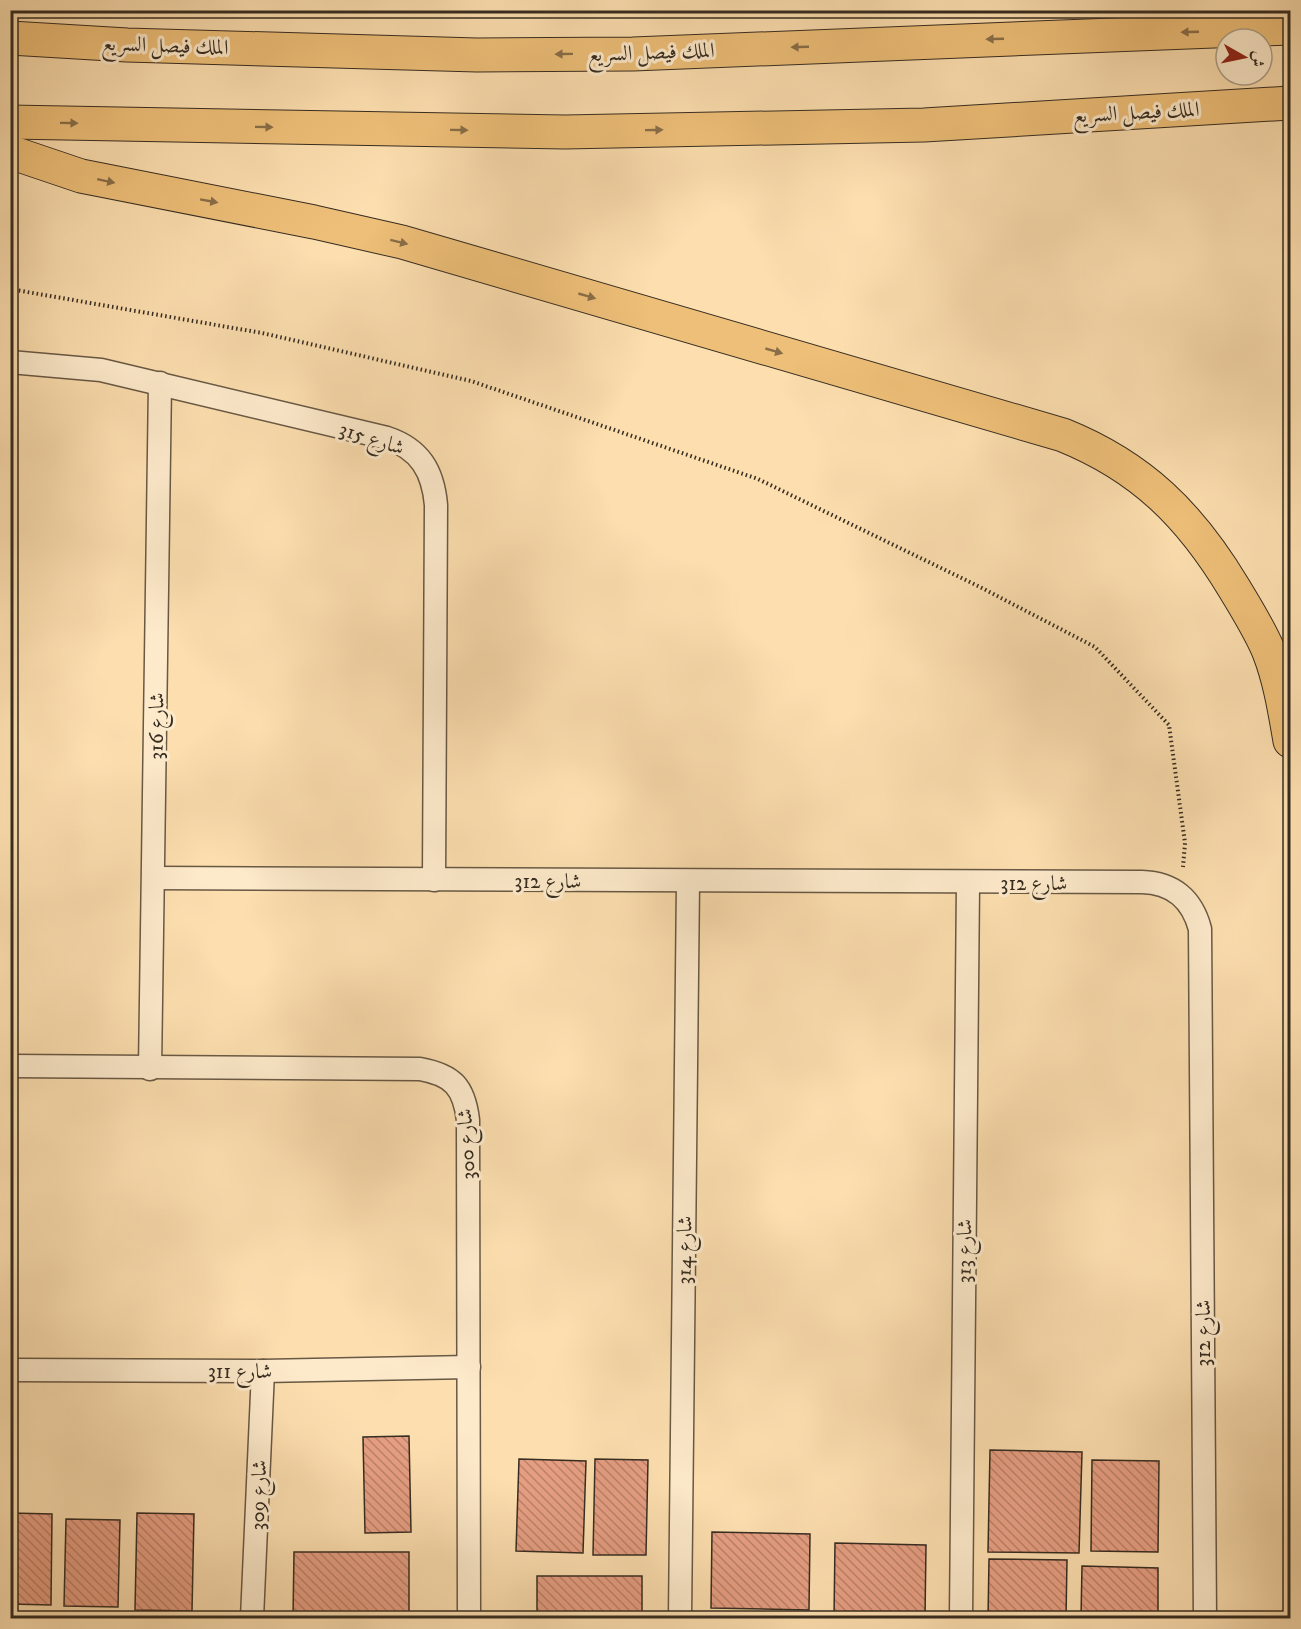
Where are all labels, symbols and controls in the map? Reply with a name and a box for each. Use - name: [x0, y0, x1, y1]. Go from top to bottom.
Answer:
- one-way arrow: [1181, 27, 1200, 36]
- north arrow: [1214, 27, 1274, 87]
- street label: الملك فيصل السريع: [101, 31, 229, 66]
- one-way arrow: [986, 35, 1005, 44]
- street label: الملك فيصل السريع: [587, 38, 715, 73]
- one-way arrow: [791, 42, 810, 52]
- one-way arrow: [554, 49, 573, 59]
- text: ش: [1247, 50, 1269, 69]
- street label: الملك فيصل السريع: [1072, 97, 1200, 134]
- one-way arrow: [59, 118, 78, 128]
- one-way arrow: [254, 122, 273, 131]
- one-way arrow: [449, 125, 468, 135]
- one-way arrow: [644, 125, 663, 135]
- one-way arrow: [97, 177, 116, 187]
- one-way arrow: [199, 197, 218, 206]
- one-way arrow: [390, 237, 409, 247]
- one-way arrow: [578, 292, 596, 301]
- one-way arrow: [765, 347, 783, 356]
- street label: شارع 315: [335, 416, 407, 465]
- street label: شارع 316: [143, 692, 175, 760]
- street label: شارع 312: [515, 869, 581, 899]
- street label: شارع 312: [1001, 871, 1067, 901]
- street label: شارع 300: [452, 1107, 486, 1180]
- street label: شارع 314: [671, 1215, 703, 1285]
- street label: شارع 313: [951, 1219, 983, 1283]
- street label: شارع 312: [1191, 1300, 1221, 1366]
- street label: شارع 311: [208, 1359, 272, 1389]
- street label: شارع 309: [245, 1459, 277, 1531]

